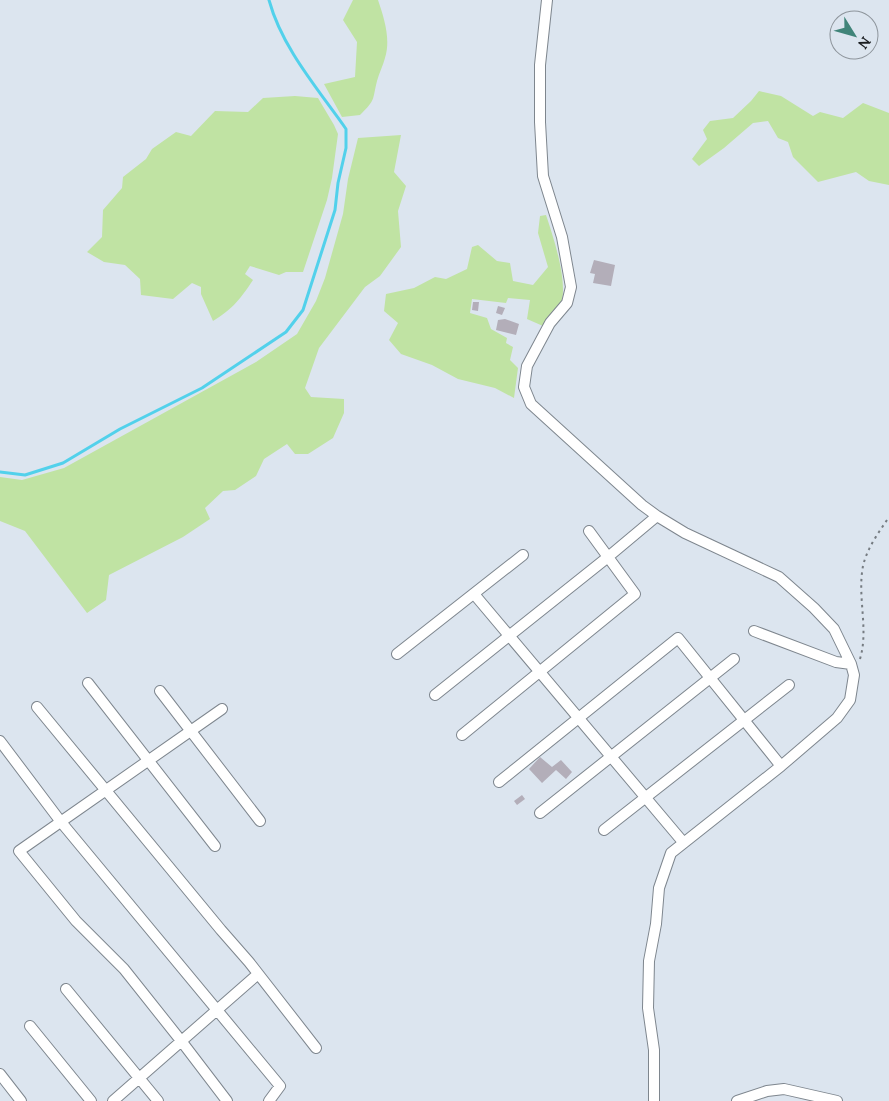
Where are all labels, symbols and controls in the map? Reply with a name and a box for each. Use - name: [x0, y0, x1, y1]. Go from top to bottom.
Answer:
- north arrow: [829, 10, 879, 60]
- text: N: [854, 33, 875, 53]

